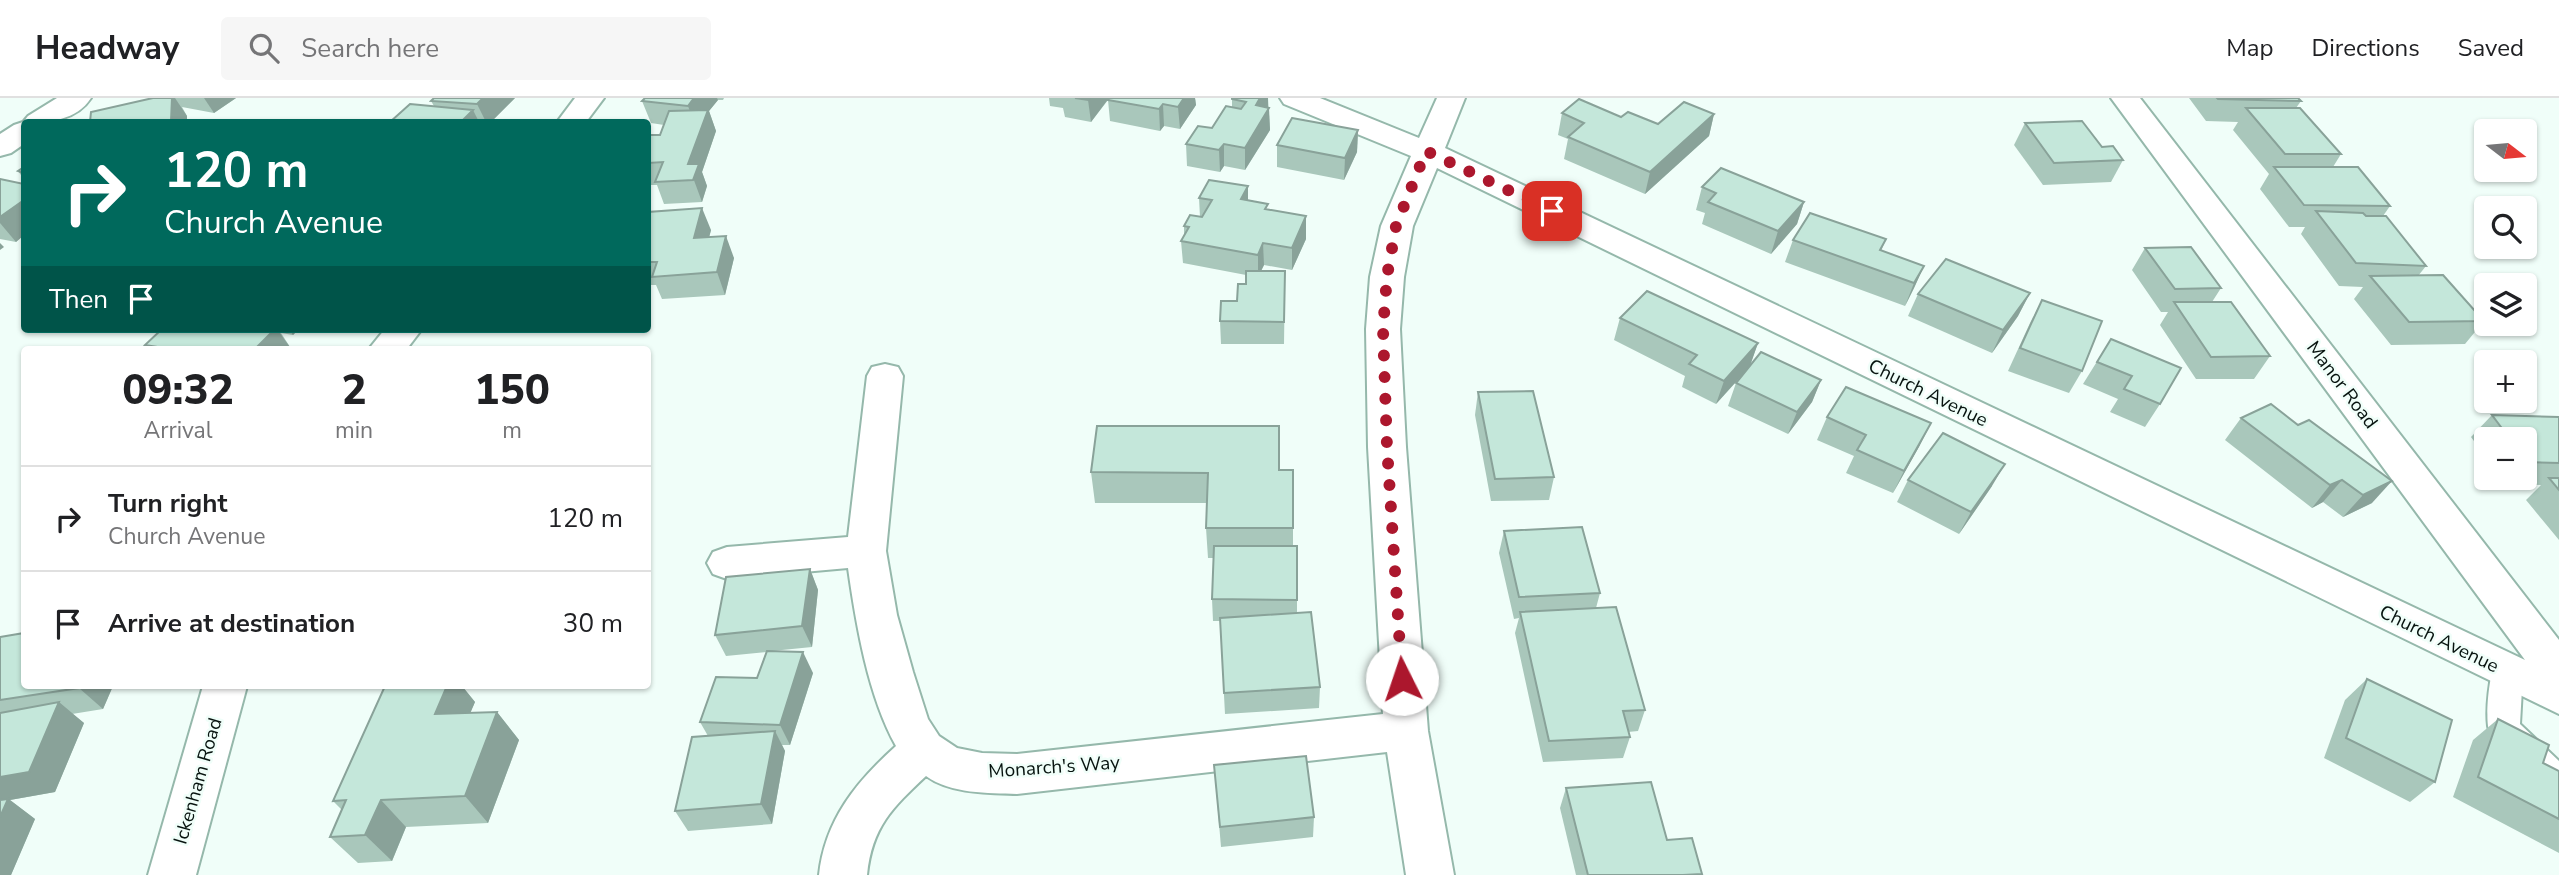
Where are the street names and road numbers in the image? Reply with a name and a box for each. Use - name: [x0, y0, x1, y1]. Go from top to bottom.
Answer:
- street label: Manor Road: [2300, 336, 2384, 434]
- street label: Church Avenue: [1864, 353, 1992, 433]
- street label: Church Avenue: [2375, 599, 2503, 679]
- street label: Ickenham Road: [168, 715, 228, 847]
- street label: Monarch's Way: [987, 749, 1121, 785]

